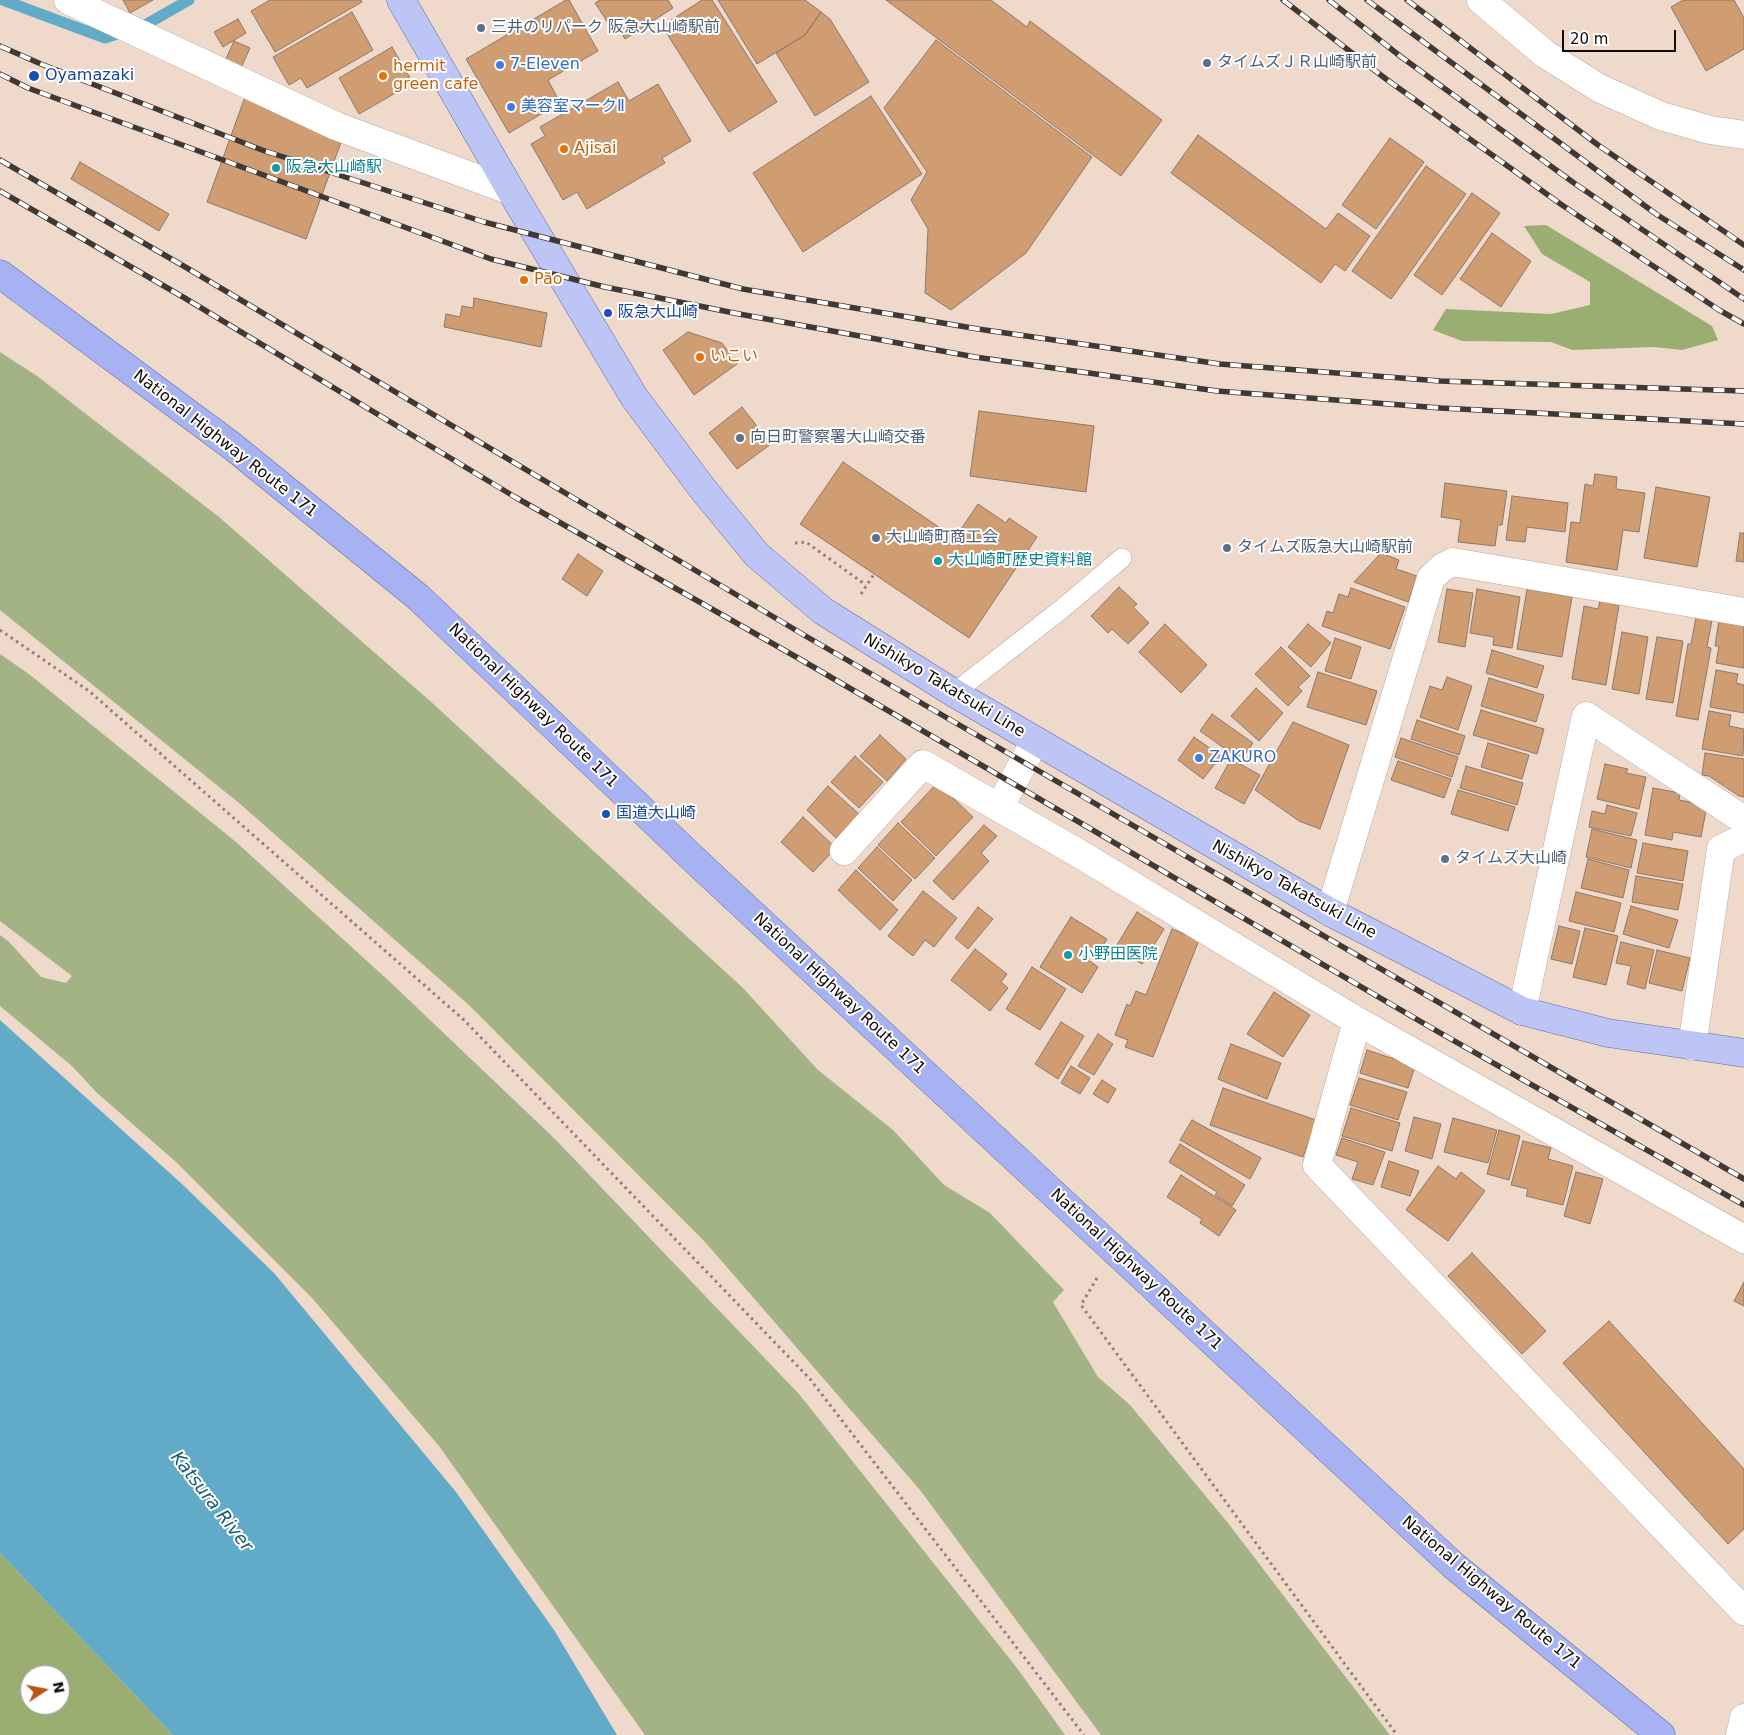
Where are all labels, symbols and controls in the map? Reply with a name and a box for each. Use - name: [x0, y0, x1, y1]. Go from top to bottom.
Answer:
- place label: 三井のリパーク 阪急大山崎駅前: [491, 18, 720, 38]
- scale bar: [1564, 20, 1678, 52]
- marker: 三井のリパーク 阪急大山崎駅前: [475, 22, 487, 34]
- text: 20 m: [1570, 30, 1608, 48]
- place label: タイムズＪＲ山崎駅前: [1217, 53, 1377, 73]
- place label: 7-Eleven: [510, 55, 580, 75]
- place label: hermit green cafe: [393, 57, 478, 95]
- marker: タイムズＪＲ山崎駅前: [1201, 57, 1213, 69]
- marker: 7-Eleven: [494, 59, 506, 71]
- place label: Oyamazaki: [45, 66, 134, 86]
- marker: Oyamazaki: [27, 69, 41, 83]
- marker: hermit green cafe: [377, 70, 389, 82]
- place label: 美容室マークⅡ: [521, 97, 625, 117]
- marker: 美容室マークⅡ: [505, 101, 517, 113]
- place label: Ajisai: [574, 139, 616, 159]
- marker: Ajisai: [558, 143, 570, 155]
- place label: 阪急大山崎駅: [286, 158, 382, 178]
- marker: 阪急大山崎駅: [270, 162, 282, 174]
- place label: Pão: [534, 270, 563, 290]
- marker: Pão: [518, 274, 530, 286]
- place label: 阪急大山崎: [618, 303, 698, 323]
- marker: 阪急大山崎: [602, 307, 614, 319]
- place label: いこい: [710, 347, 758, 367]
- marker: いこい: [694, 351, 706, 363]
- street label: National Highway Route 171: [129, 366, 321, 522]
- place label: 向日町警察署大山崎交番: [750, 428, 926, 448]
- marker: 向日町警察署大山崎交番: [734, 432, 746, 444]
- place label: 大山崎町商工会: [886, 528, 998, 548]
- marker: 大山崎町商工会: [870, 532, 882, 544]
- place label: タイムズ阪急大山崎駅前: [1237, 538, 1413, 558]
- marker: タイムズ阪急大山崎駅前: [1221, 542, 1233, 554]
- place label: 大山崎町歴史資料館: [948, 551, 1092, 571]
- marker: 大山崎町歴史資料館: [932, 555, 944, 567]
- street label: National Highway Route 171: [444, 620, 622, 792]
- street label: Nishikyo Takatsuki Line: [860, 630, 1028, 742]
- place label: ZAKURO: [1209, 748, 1276, 768]
- marker: ZAKURO: [1193, 752, 1205, 764]
- place label: 国道大山崎: [616, 804, 696, 824]
- marker: 国道大山崎: [600, 808, 612, 820]
- street label: Nishikyo Takatsuki Line: [1208, 837, 1380, 943]
- place label: タイムズ大山崎: [1455, 849, 1567, 869]
- marker: タイムズ大山崎: [1439, 853, 1451, 865]
- street label: National Highway Route 171: [749, 909, 929, 1079]
- place label: 小野田医院: [1078, 945, 1158, 965]
- marker: 小野田医院: [1062, 949, 1074, 961]
- street label: National Highway Route 171: [1046, 1185, 1226, 1355]
- water label: Katsura River: [165, 1448, 257, 1556]
- street label: National Highway Route 171: [1397, 1512, 1585, 1674]
- north arrow: [20, 1665, 70, 1715]
- text: N: [50, 1680, 68, 1695]

